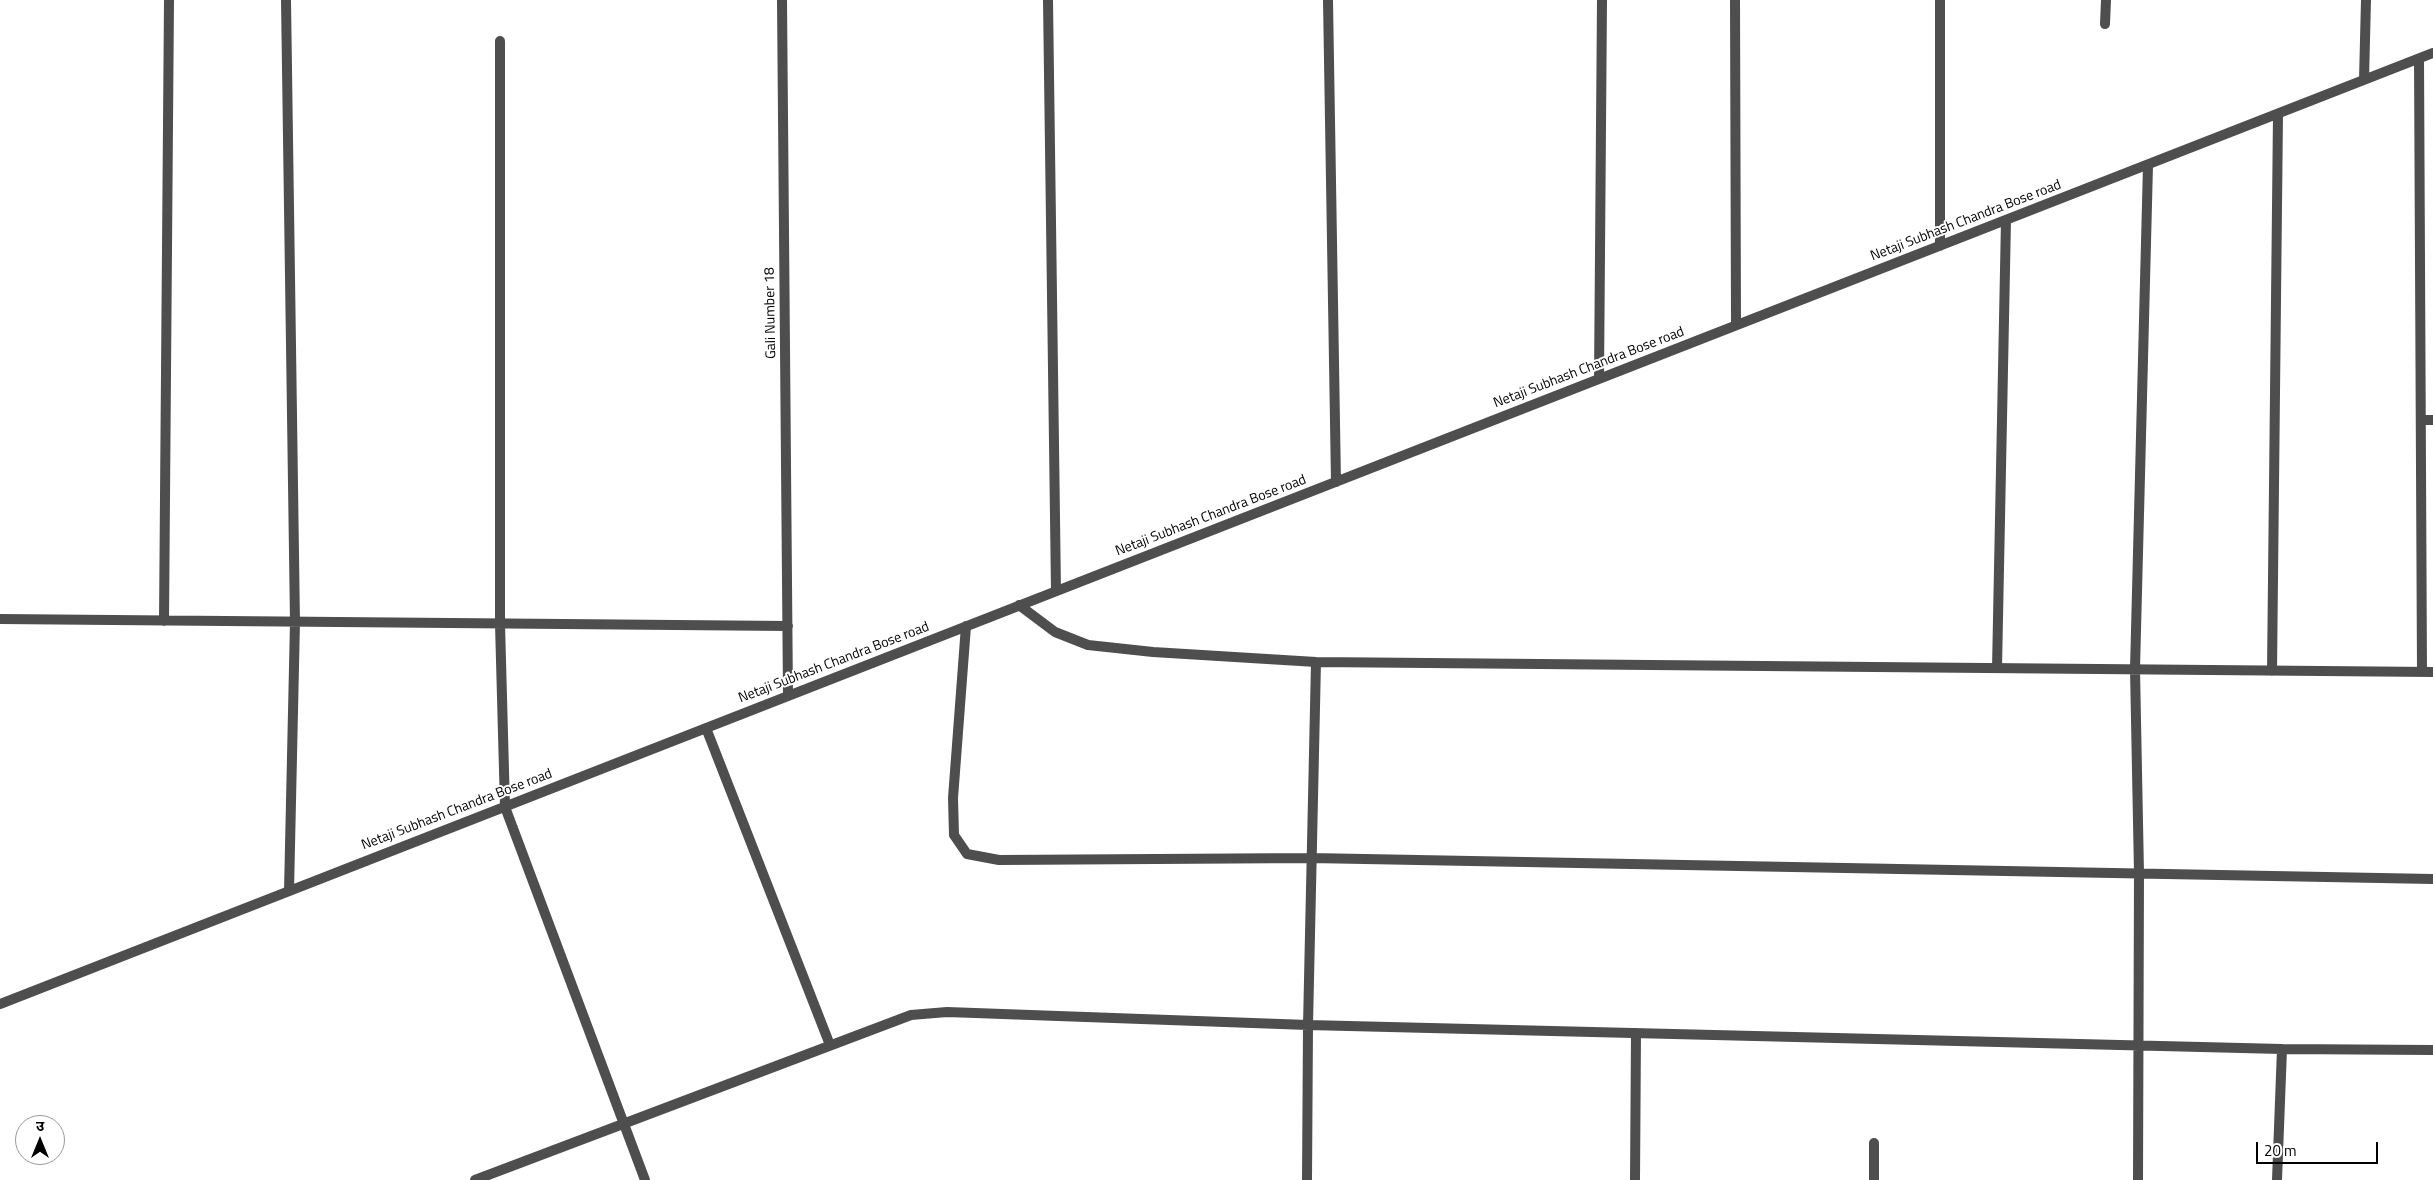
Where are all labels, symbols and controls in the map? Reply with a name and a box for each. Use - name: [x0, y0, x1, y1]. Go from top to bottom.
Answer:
- street label: Netaji Subhash Chandra Bose road: [1868, 177, 2064, 265]
- street label: Gali Number 18: [762, 267, 780, 359]
- street label: Netaji Subhash Chandra Bose road: [1491, 324, 1687, 412]
- street label: Netaji Subhash Chandra Bose road: [1113, 472, 1309, 560]
- street label: Netaji Subhash Chandra Bose road: [736, 619, 932, 707]
- street label: Netaji Subhash Chandra Bose road: [359, 766, 555, 854]
- north arrow: [15, 1115, 65, 1165]
- text: उ: [36, 1115, 44, 1136]
- scale bar: [2258, 1132, 2380, 1164]
- text: 20 m: [2264, 1139, 2297, 1162]

